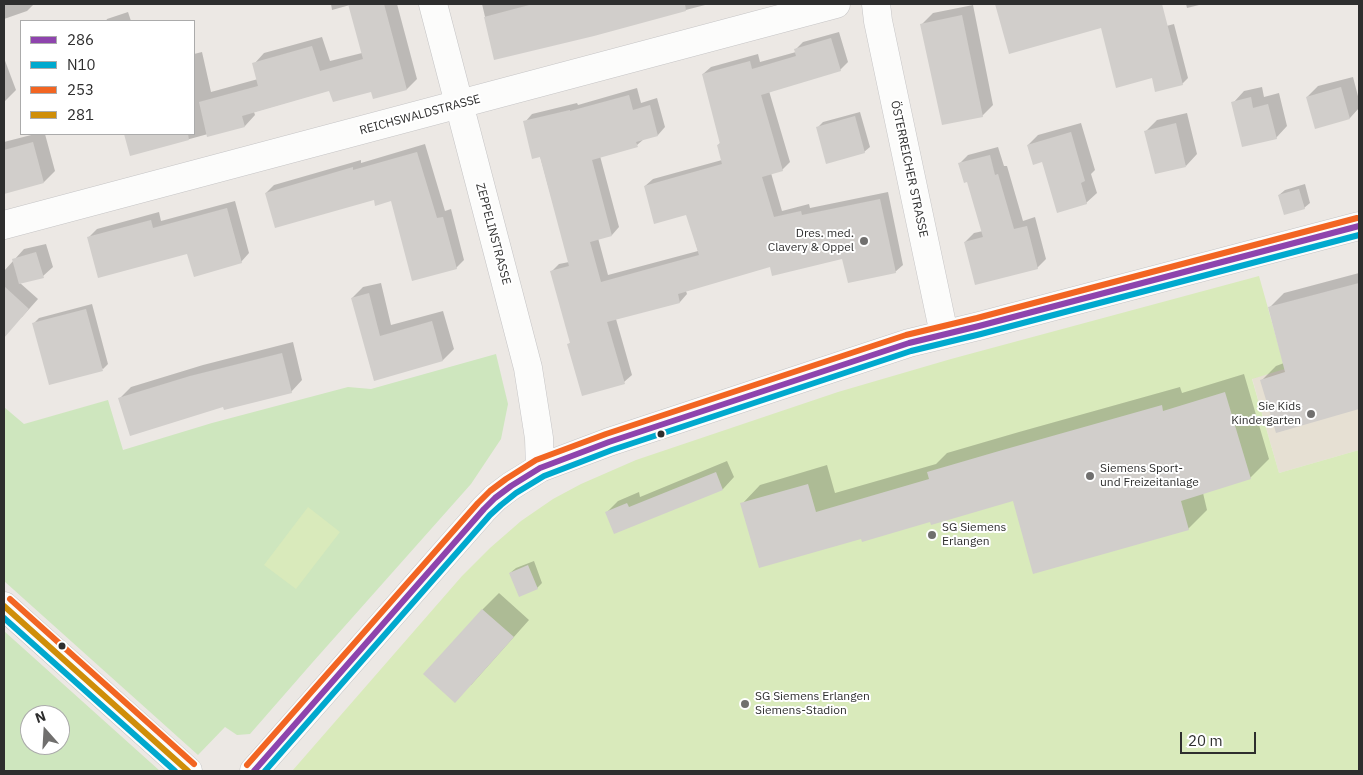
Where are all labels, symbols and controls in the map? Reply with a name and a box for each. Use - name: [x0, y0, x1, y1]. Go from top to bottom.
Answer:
- legend: [20, 20, 195, 135]
- text: 286: [67, 30, 94, 49]
- text: N10: [67, 55, 96, 74]
- text: 253: [67, 80, 94, 99]
- street label: REICHSWALDSTRASSE: [358, 92, 482, 138]
- street label: ÖSTERREICHER STRASSE: [887, 99, 931, 239]
- text: 281: [67, 105, 94, 124]
- street label: ZEPPELINSTRASSE: [473, 182, 513, 286]
- place label: Dres. med. Clavery & Oppel: [768, 227, 854, 255]
- marker: Dres. med. Clavery & Oppel: [858, 235, 870, 247]
- place label: Sie Kids Kindergarten: [1231, 400, 1301, 428]
- marker: Sie Kids Kindergarten: [1305, 408, 1317, 420]
- unlabelled marker: [656, 429, 666, 439]
- place label: Siemens Sport- und Freizeitanlage: [1100, 462, 1199, 490]
- marker: Siemens Sport- und Freizeitanlage: [1084, 470, 1096, 482]
- place label: SG Siemens Erlangen: [942, 521, 1006, 549]
- marker: SG Siemens Erlangen: [926, 529, 938, 541]
- unlabelled marker: [57, 641, 67, 651]
- place label: SG Siemens Erlangen Siemens-Stadion: [755, 690, 870, 718]
- marker: SG Siemens Erlangen Siemens-Stadion: [739, 698, 751, 710]
- north arrow: [20, 705, 70, 755]
- text: N: [33, 707, 48, 727]
- scale bar: [1183, 722, 1259, 754]
- text: 20 m: [1188, 731, 1223, 750]

